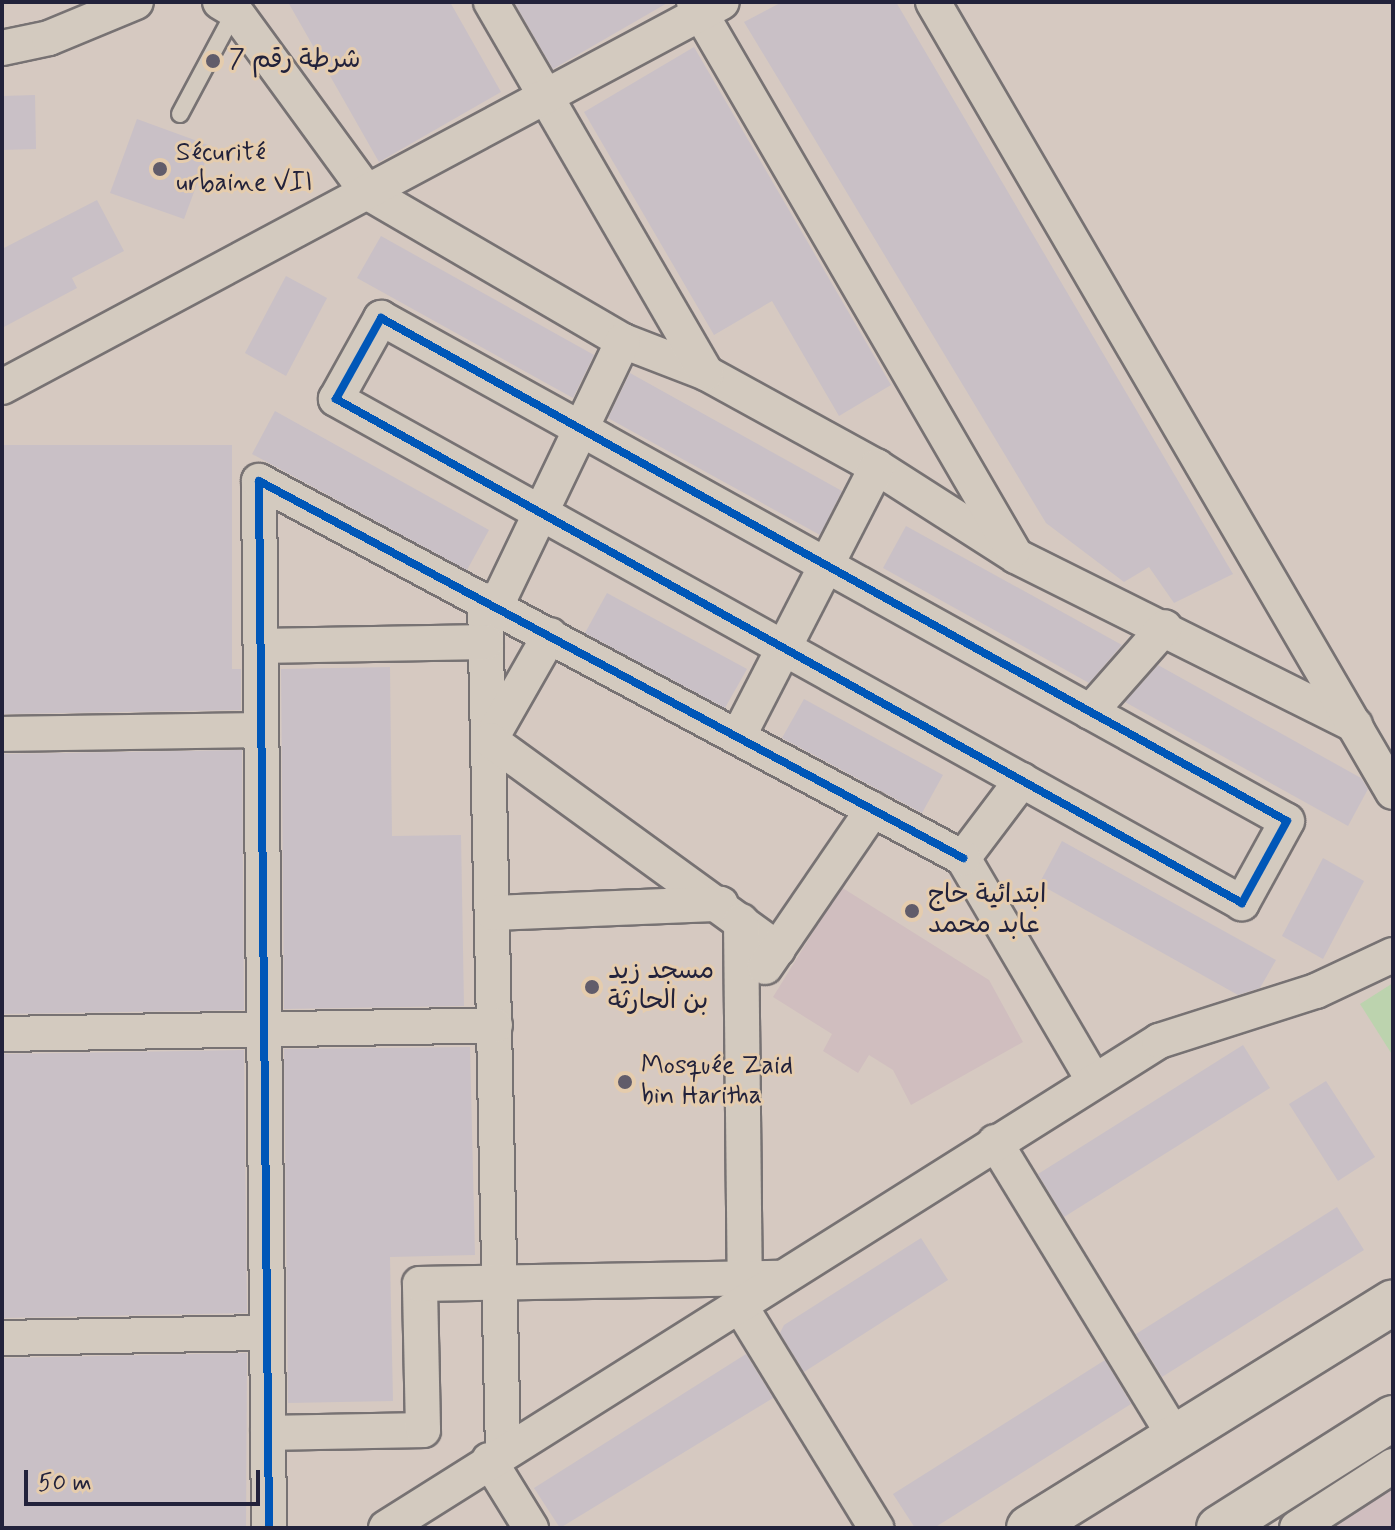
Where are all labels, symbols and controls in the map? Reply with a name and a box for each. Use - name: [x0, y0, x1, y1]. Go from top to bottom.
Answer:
- place label: شرطة رقم 7: [229, 45, 361, 77]
- marker: شرطة رقم 7: [204, 52, 222, 70]
- place label: Sécurité urbaine VII: [176, 138, 319, 200]
- marker: Sécurité urbaine VII: [151, 160, 169, 178]
- place label: ابتدائية حاج عابد محمد: [928, 880, 1047, 942]
- marker: ابتدائية حاج عابد محمد: [903, 902, 921, 920]
- place label: مسجد زيد بن الحارثة: [608, 956, 714, 1018]
- marker: مسجد زيد بن الحارثة: [583, 978, 601, 996]
- place label: Mosquée Zaid bin Haritha: [641, 1051, 794, 1112]
- marker: Mosquée Zaid bin Haritha: [616, 1073, 634, 1091]
- scale bar: [28, 1454, 264, 1504]
- text: 50 m: [38, 1468, 92, 1499]

